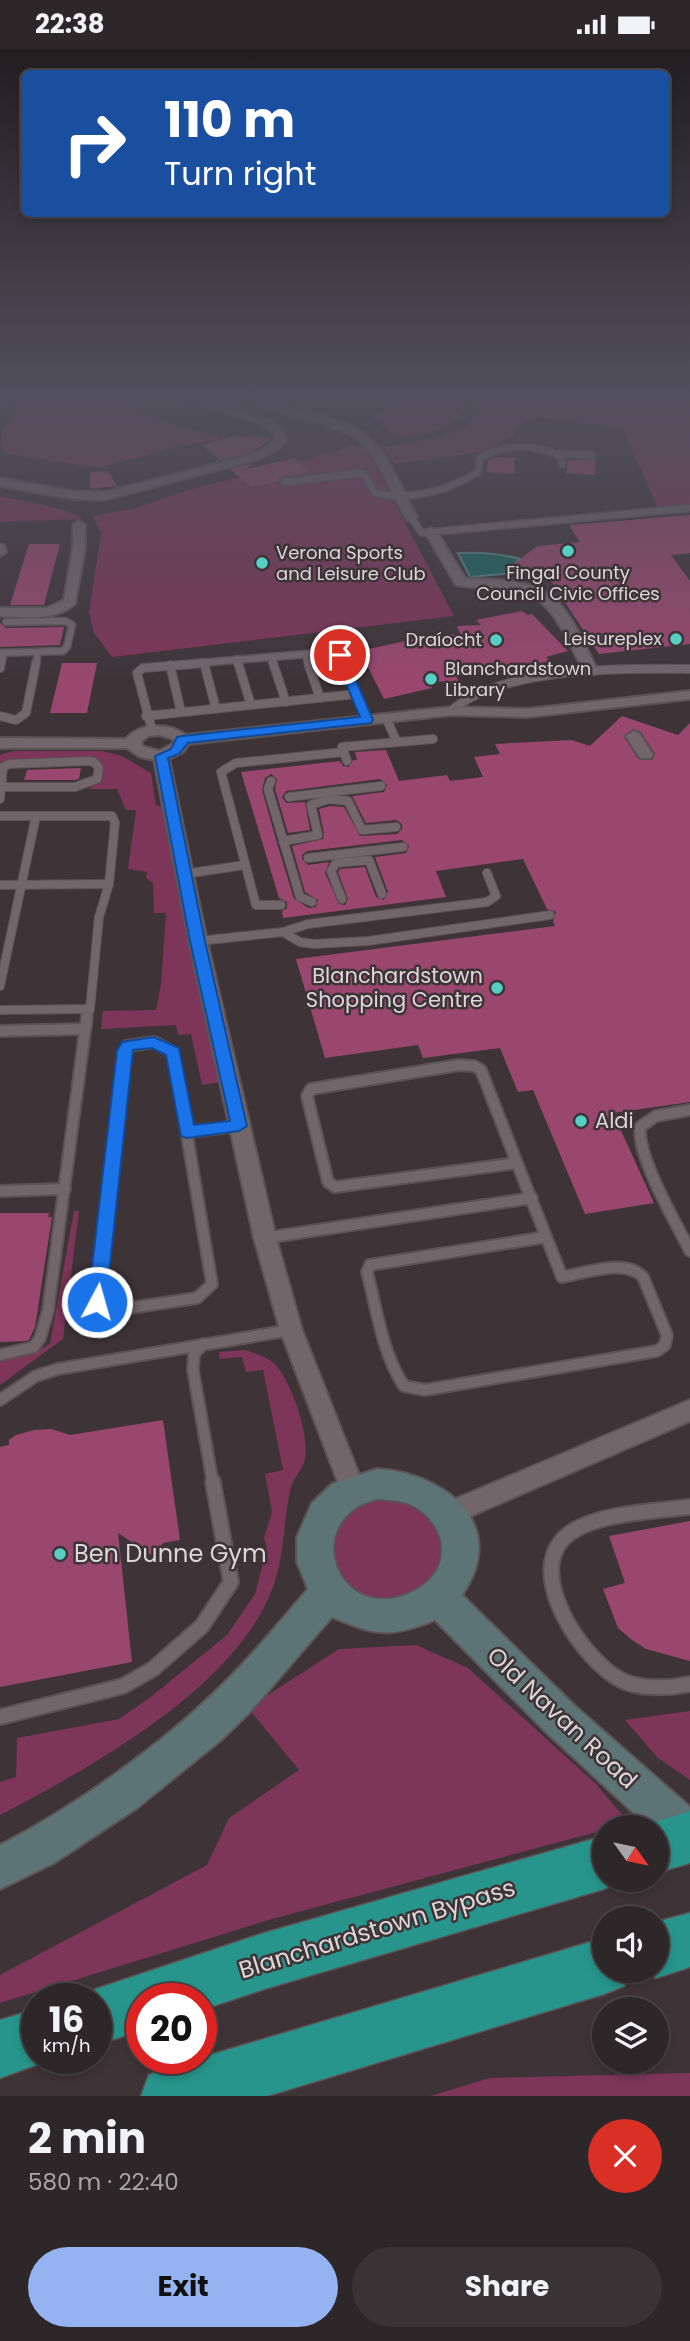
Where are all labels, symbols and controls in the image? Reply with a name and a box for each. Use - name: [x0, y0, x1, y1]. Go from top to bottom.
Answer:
- text: 22:38: [35, 6, 105, 42]
- text: 110 m: [164, 86, 295, 154]
- icon: right: [49, 98, 140, 189]
- text: Turn right: [164, 151, 316, 196]
- place label: Verona Sports and Leisure Club: [276, 540, 426, 586]
- marker: Fingal County Council Civic Offices: [560, 543, 576, 559]
- marker: Verona Sports and Leisure Club: [254, 555, 270, 571]
- place label: Fingal County Council Civic Offices: [476, 560, 660, 606]
- pin: [310, 625, 370, 685]
- place label: Leisureplex: [563, 626, 662, 651]
- place label: Draíocht: [405, 627, 482, 652]
- marker: Leisureplex: [668, 631, 684, 647]
- marker: Draíocht: [488, 632, 504, 648]
- icon: arrive: [321, 636, 359, 674]
- place label: Blanchardstown Library: [445, 656, 591, 702]
- marker: Blanchardstown Library: [423, 671, 439, 687]
- place label: Blanchardstown Shopping Centre: [306, 961, 483, 1014]
- marker: Blanchardstown Shopping Centre: [489, 980, 505, 996]
- place label: Aldi: [595, 1106, 634, 1135]
- marker: Aldi: [573, 1113, 589, 1129]
- position arrow: [60, 1265, 134, 1339]
- place label: Ben Dunne Gym: [74, 1537, 267, 1570]
- marker: Ben Dunne Gym: [52, 1546, 68, 1562]
- street label: Old Navan Road: [480, 1639, 645, 1796]
- north arrow: [592, 1815, 668, 1892]
- map controls: [592, 1815, 669, 2074]
- street label: Blanchardstown Bypass: [235, 1871, 519, 1986]
- button: sound: [592, 1906, 669, 1983]
- speed limit sign: 20: [126, 1983, 217, 2074]
- text: 16: [49, 1995, 84, 2044]
- button: layers: [592, 1997, 669, 2074]
- text: km/h: [43, 2033, 90, 2058]
- text: 2 min: [28, 2109, 146, 2168]
- button: close: [588, 2119, 662, 2193]
- text: 580 m · 22:40: [28, 2166, 179, 2198]
- button: Exit: [28, 2247, 338, 2327]
- button: Share: [352, 2247, 662, 2327]

